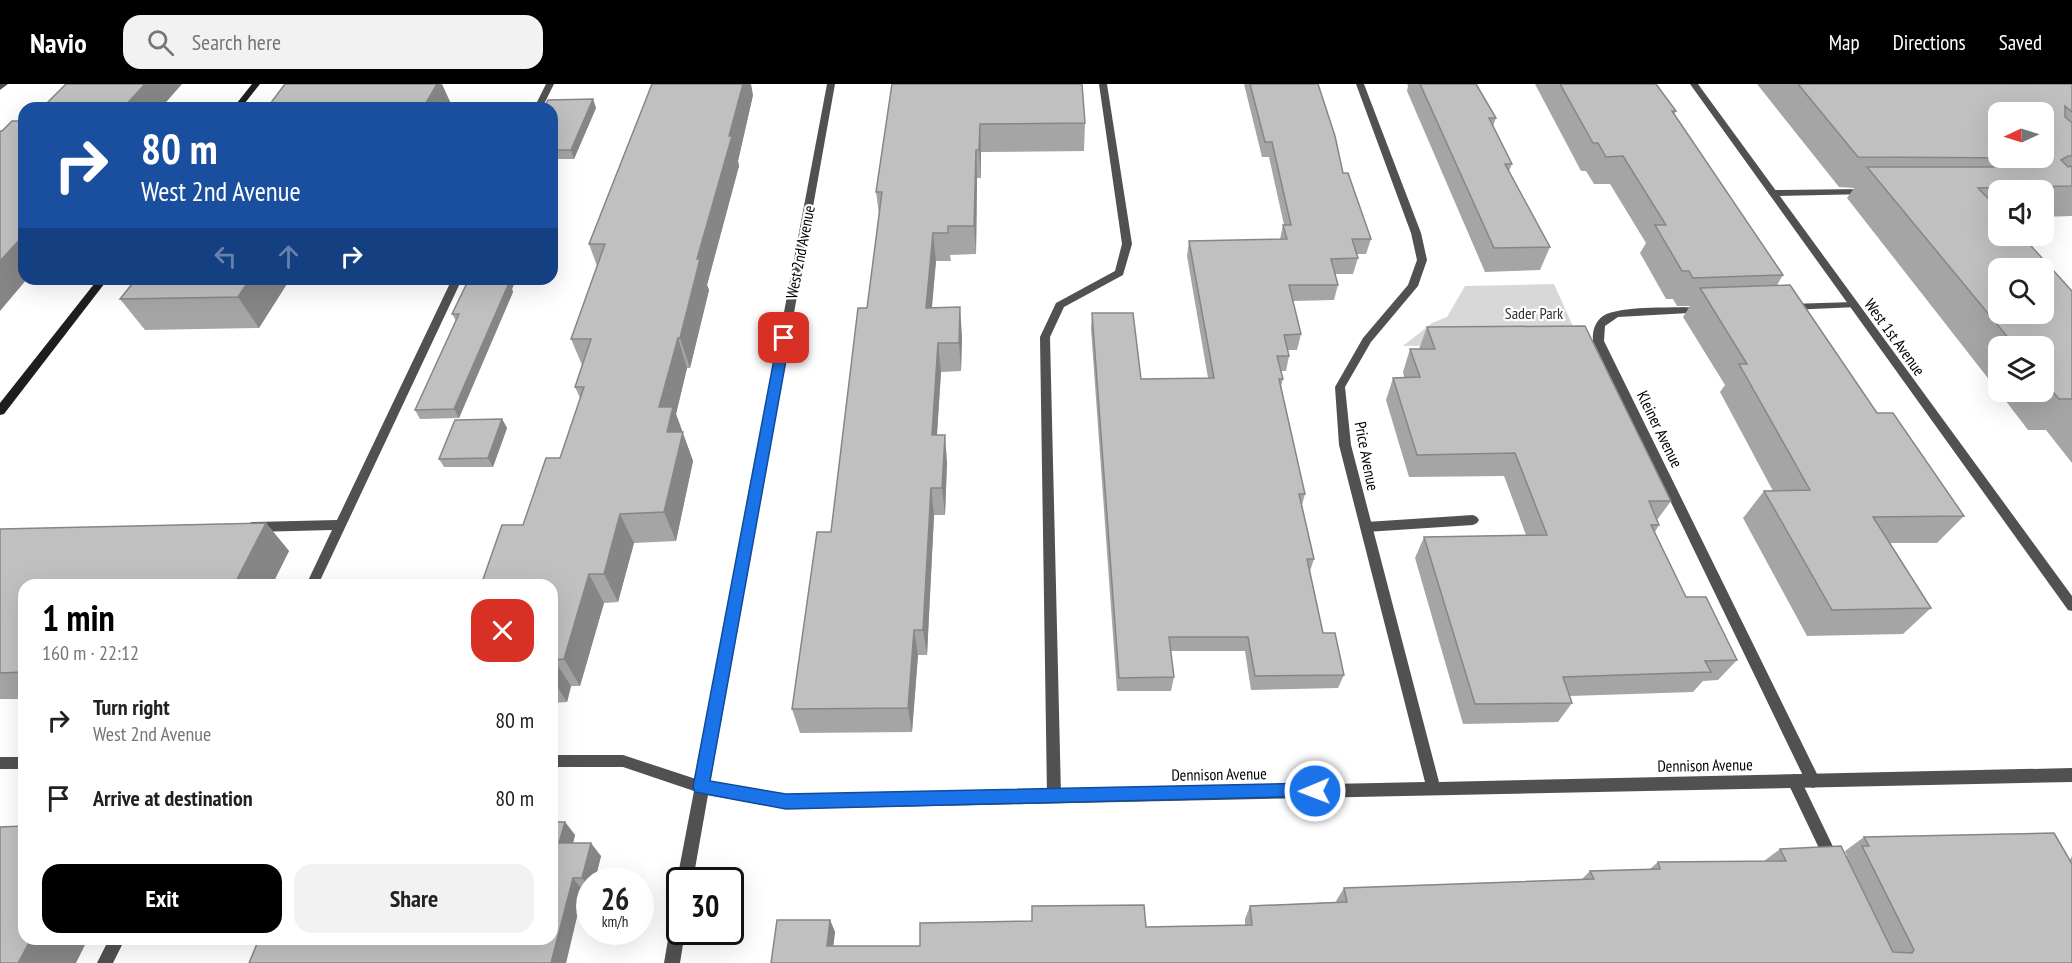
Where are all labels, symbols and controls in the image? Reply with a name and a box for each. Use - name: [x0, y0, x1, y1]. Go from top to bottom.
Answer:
- search box: [123, 15, 543, 69]
- text: Navio: [30, 24, 87, 61]
- icon: search: [144, 26, 177, 59]
- text: Search here: [192, 28, 281, 56]
- text: Map: [1829, 29, 1860, 56]
- text: Directions: [1893, 29, 1966, 56]
- text: Saved: [1999, 29, 2042, 56]
- north arrow: [1988, 102, 2054, 168]
- map controls: [1988, 102, 2054, 402]
- text: 80 m: [141, 121, 218, 176]
- icon: right: [42, 126, 120, 204]
- text: West 2nd Avenue: [141, 174, 301, 208]
- button: sound: [1988, 180, 2054, 246]
- street label: West 2nd Avenue: [781, 204, 819, 300]
- icon: left: [209, 240, 242, 273]
- icon: ahead: [272, 240, 305, 273]
- icon: right: [335, 240, 368, 273]
- button: search: [1988, 258, 2054, 324]
- street label: West 1st Avenue: [1860, 295, 1930, 379]
- park label: Sader Park: [1505, 303, 1564, 323]
- pin: [758, 312, 809, 363]
- icon: arrive: [767, 321, 800, 354]
- button: layers: [1988, 336, 2054, 402]
- street label: Kleiner Avenue: [1633, 387, 1687, 471]
- street label: Price Avenue: [1350, 420, 1384, 492]
- text: 1 min: [42, 594, 115, 641]
- button: close: [471, 599, 534, 662]
- text: 160 m · 22:12: [42, 640, 139, 666]
- text: Turn right: [93, 693, 170, 721]
- icon: right: [42, 704, 75, 737]
- text: 80 m: [495, 706, 534, 734]
- text: West 2nd Avenue: [93, 721, 211, 747]
- street label: Dennison Avenue: [1657, 754, 1753, 776]
- position arrow: [1283, 759, 1347, 823]
- street label: Dennison Avenue: [1171, 763, 1267, 785]
- icon: arrive: [42, 782, 75, 815]
- text: Arrive at destination: [93, 784, 253, 812]
- text: 80 m: [495, 784, 534, 812]
- button: Exit: [42, 864, 282, 933]
- button: Share: [294, 864, 534, 933]
- speed limit sign: 30: [666, 867, 744, 945]
- text: 26: [601, 879, 629, 918]
- text: km/h: [602, 912, 628, 931]

